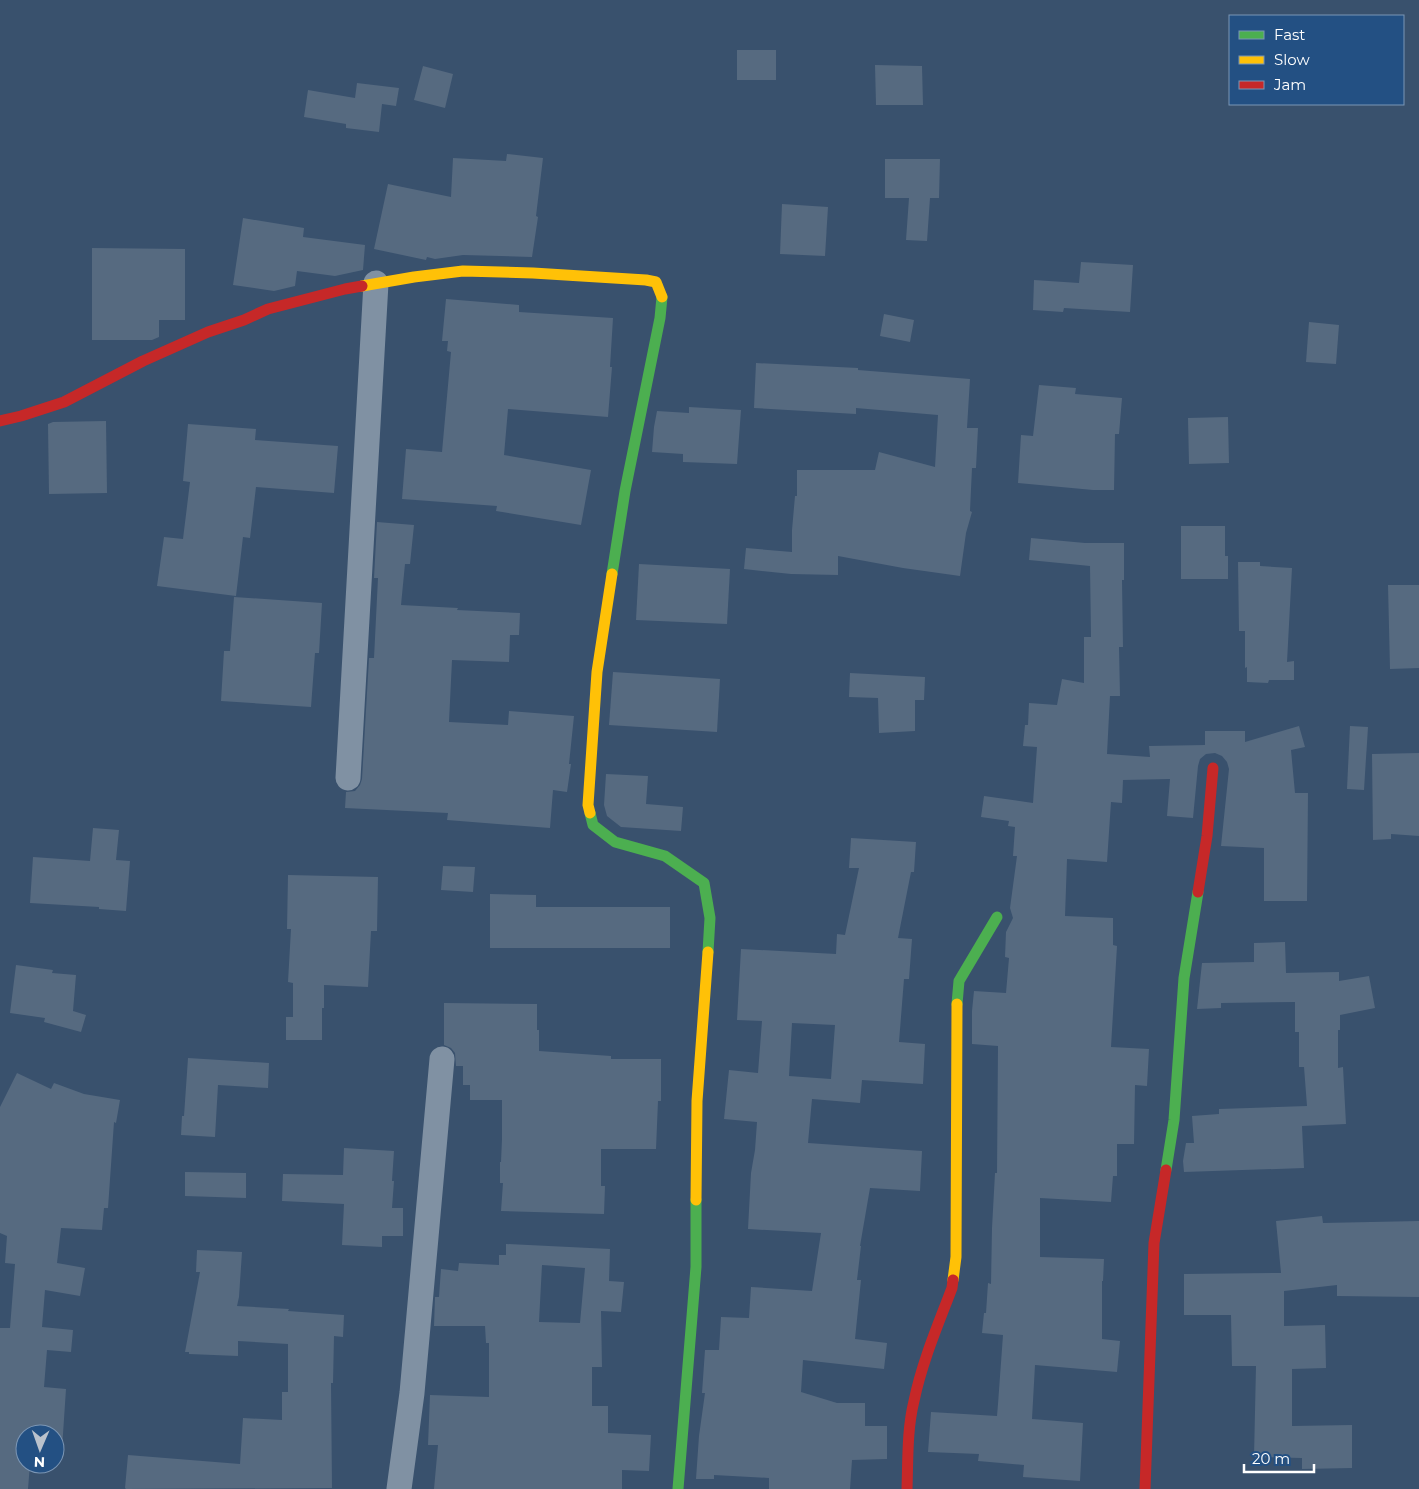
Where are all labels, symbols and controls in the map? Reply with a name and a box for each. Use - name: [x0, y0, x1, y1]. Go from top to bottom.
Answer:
- legend: [1229, 15, 1404, 105]
- text: Fast: [1274, 25, 1305, 44]
- text: Slow: [1274, 50, 1310, 69]
- text: Jam: [1273, 75, 1306, 94]
- north arrow: [15, 1424, 65, 1474]
- scale bar: [1244, 1442, 1314, 1474]
- text: 20 m: [1252, 1449, 1290, 1468]
- text: N: [34, 1453, 46, 1471]

